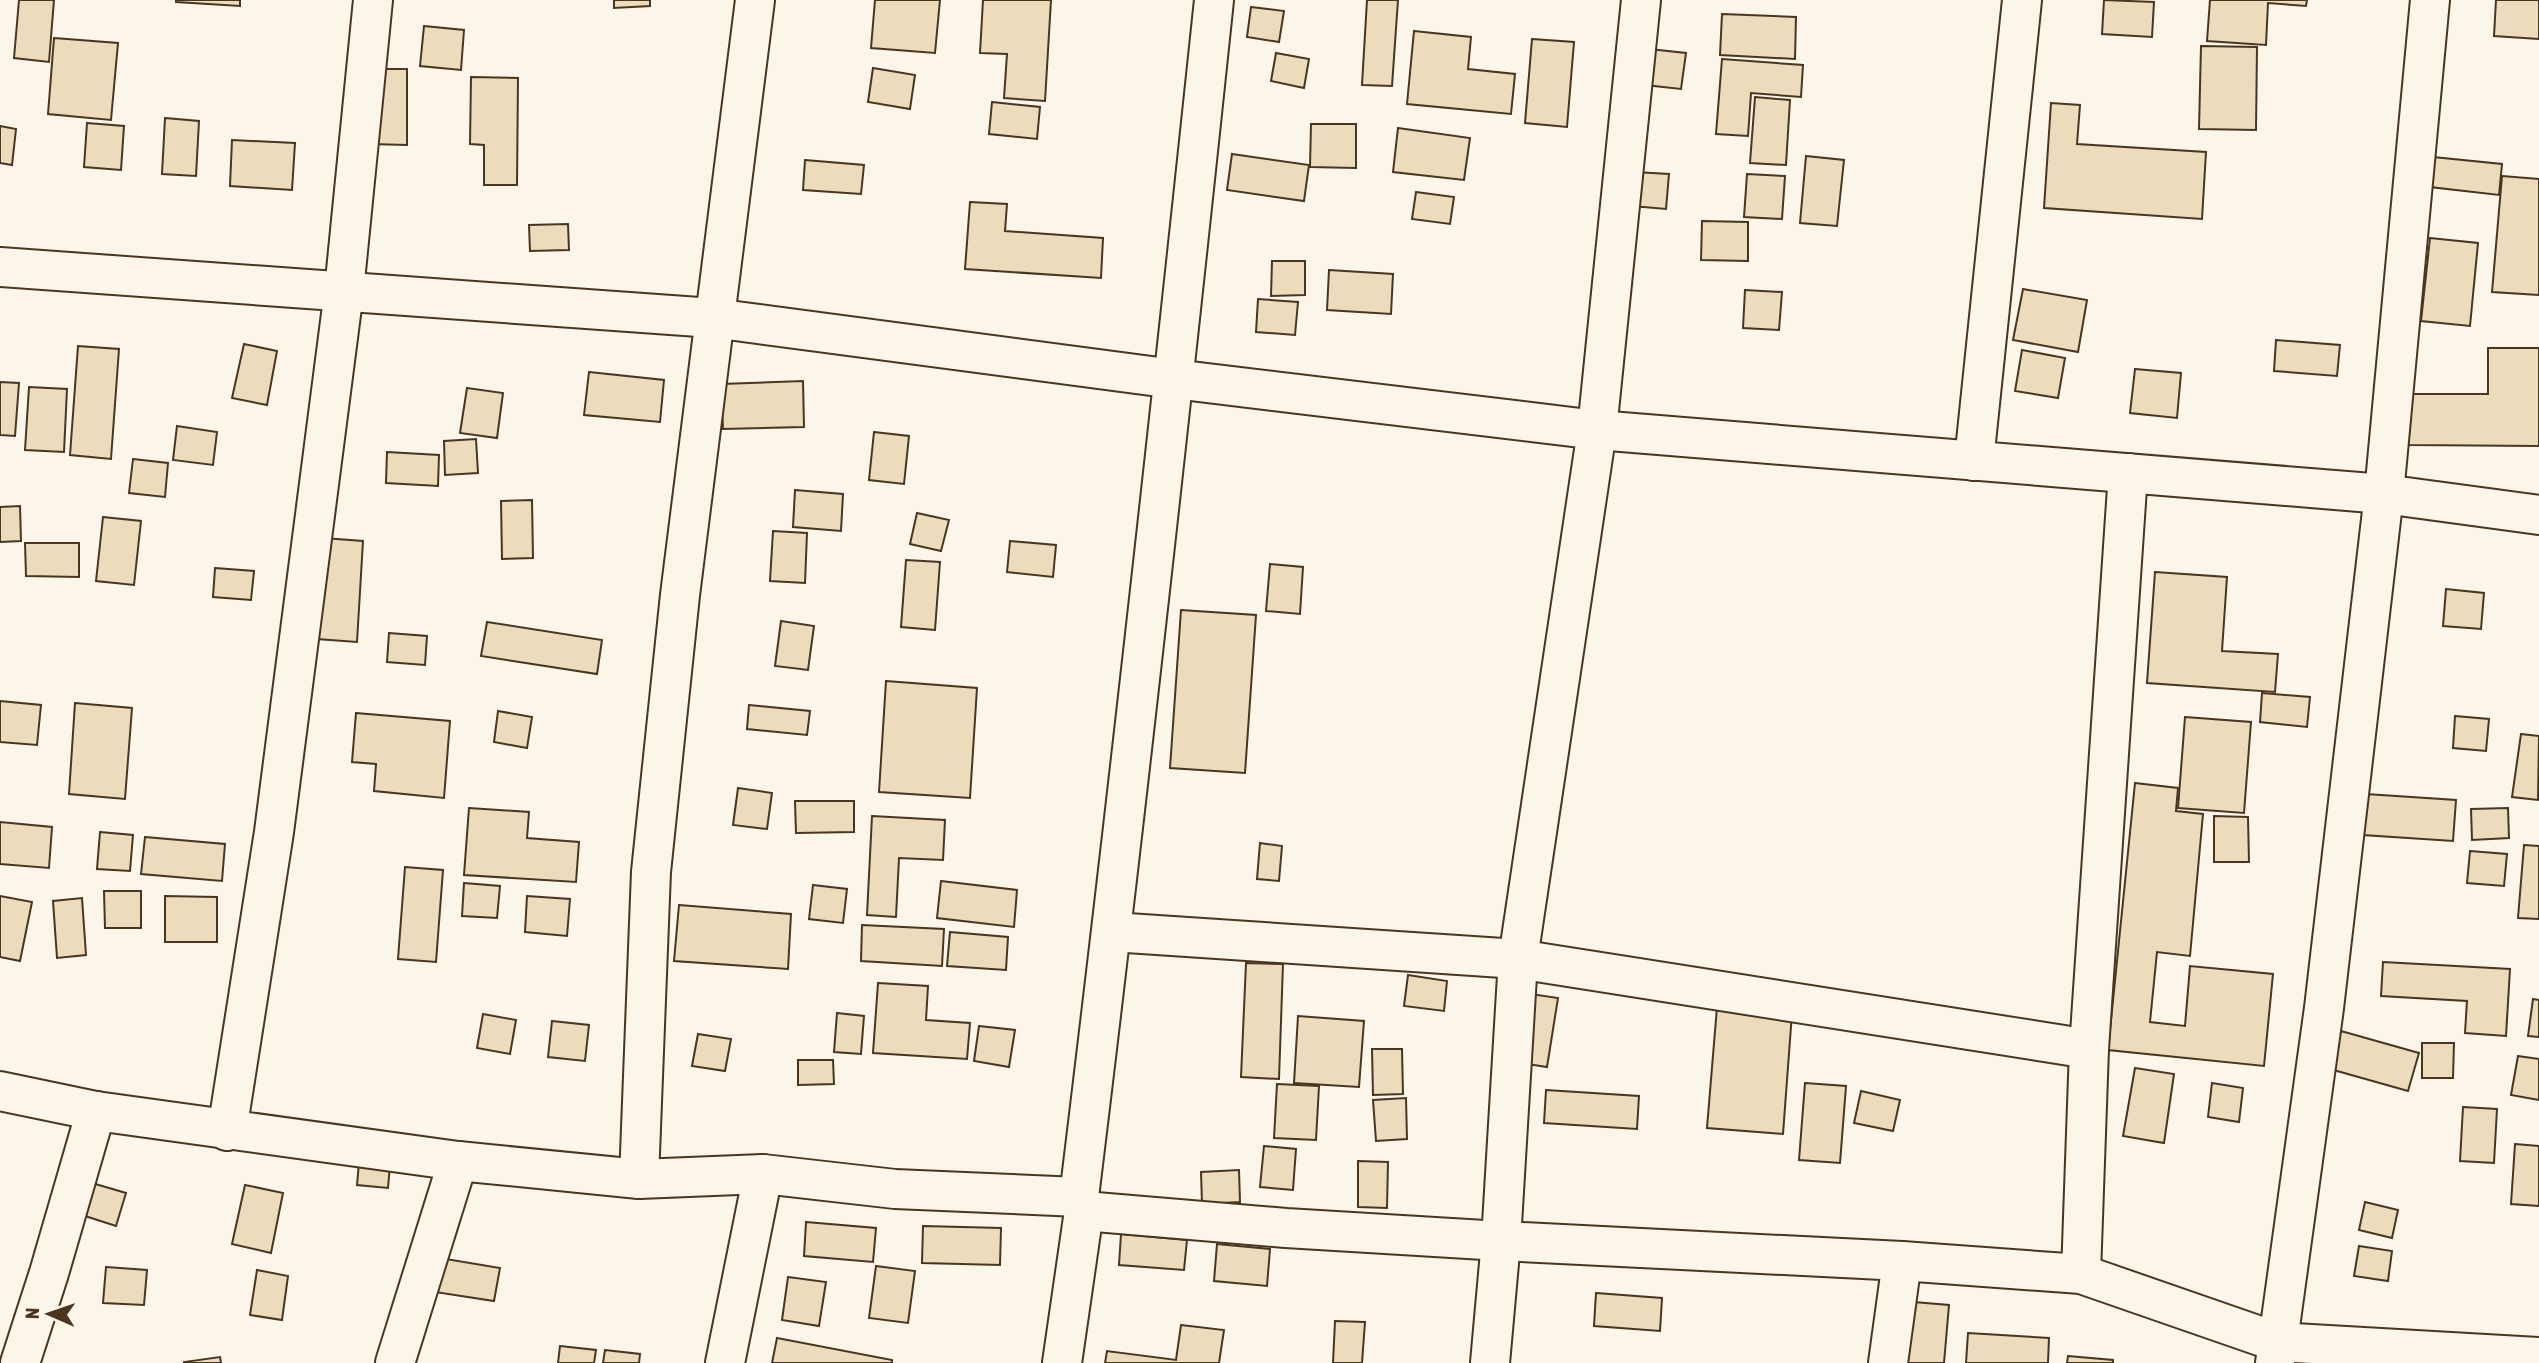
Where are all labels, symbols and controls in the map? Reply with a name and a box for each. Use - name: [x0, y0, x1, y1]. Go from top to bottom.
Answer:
- north arrow: [14, 1279, 84, 1349]
- text: N: [21, 1307, 43, 1319]

